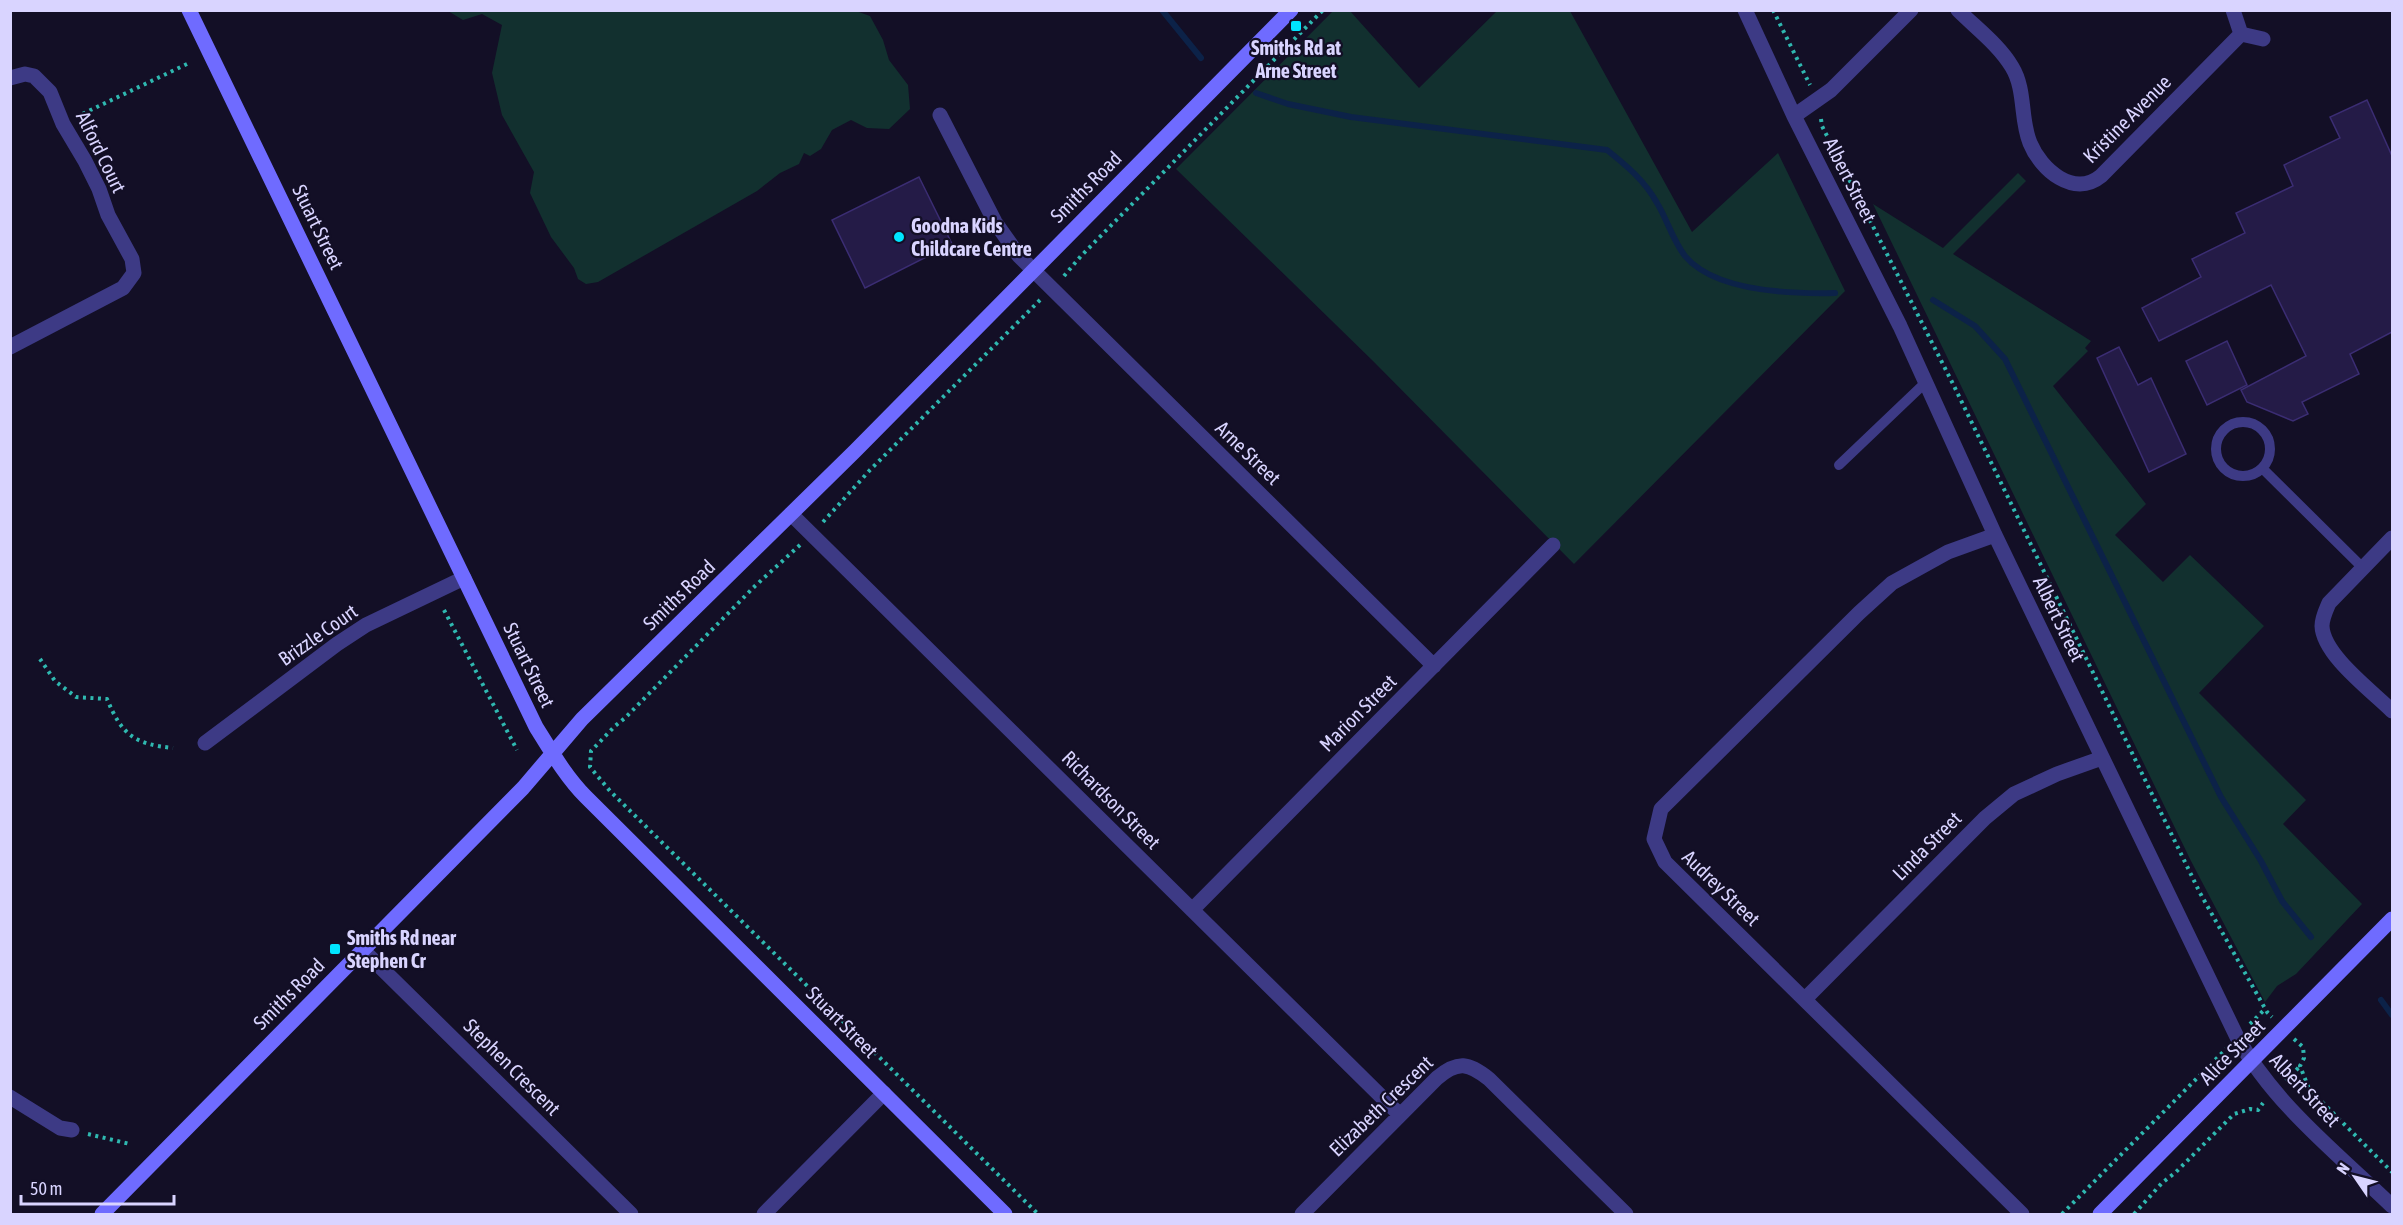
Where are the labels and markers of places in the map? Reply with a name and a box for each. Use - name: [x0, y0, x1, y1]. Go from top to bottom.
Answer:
- marker: Smiths Rd at Arne Street: [1289, 19, 1303, 33]
- place label: Smiths Rd at Arne Street: [1251, 36, 1341, 82]
- place label: Goodna Kids Childcare Centre: [911, 214, 1032, 260]
- marker: Goodna Kids Childcare Centre: [892, 230, 906, 244]
- place label: Smiths Rd near Stephen Cr: [347, 926, 457, 972]
- marker: Smiths Rd near Stephen Cr: [328, 942, 342, 956]

